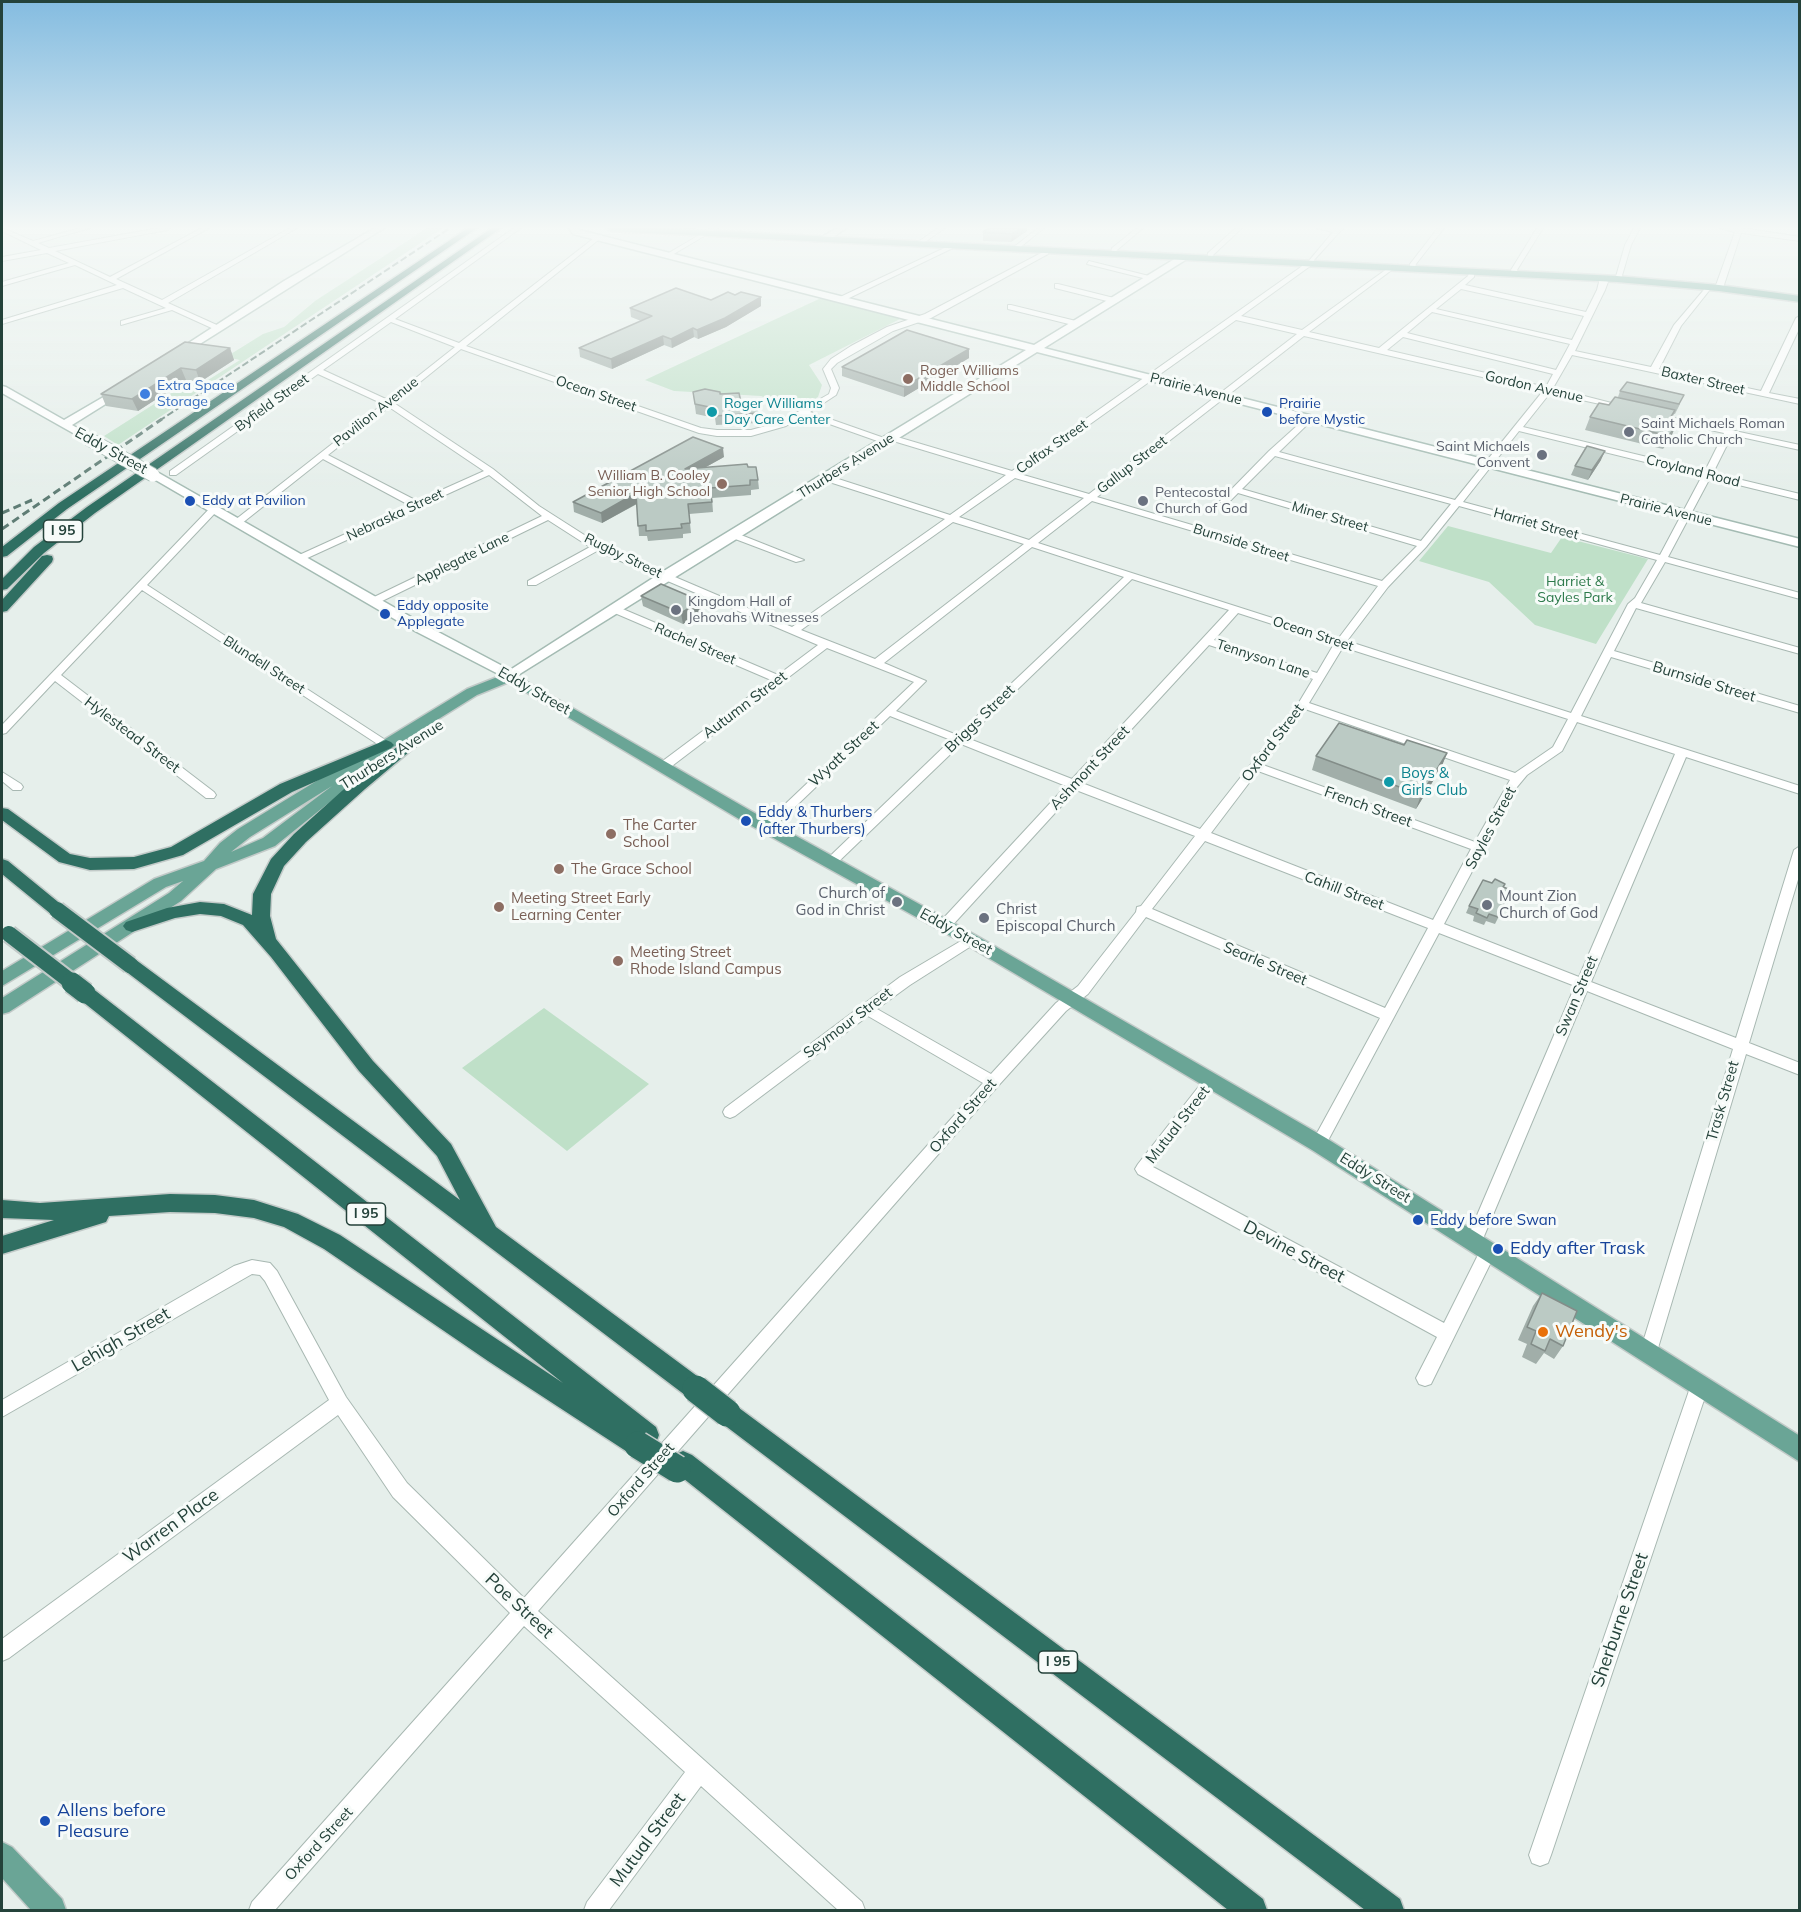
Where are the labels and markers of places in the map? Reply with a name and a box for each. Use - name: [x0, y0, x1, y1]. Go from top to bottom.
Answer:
- place label: Roger Williams Middle School: [920, 363, 1019, 396]
- marker: Roger Williams Middle School: [901, 372, 915, 386]
- place label: Extra Space Storage: [157, 378, 235, 410]
- marker: Extra Space Storage: [138, 387, 152, 401]
- place label: Roger Williams Day Care Center: [724, 396, 830, 428]
- place label: Prairie before Mystic: [1279, 396, 1365, 428]
- marker: Roger Williams Day Care Center: [705, 405, 719, 419]
- marker: Prairie before Mystic: [1260, 405, 1274, 419]
- place label: Saint Michaels Roman Catholic Church: [1641, 416, 1785, 448]
- marker: Saint Michaels Roman Catholic Church: [1622, 425, 1636, 439]
- place label: Saint Michaels Convent: [1436, 439, 1530, 472]
- marker: Saint Michaels Convent: [1535, 448, 1549, 462]
- place label: William B. Cooley Senior High School: [588, 468, 710, 500]
- marker: William B. Cooley Senior High School: [715, 477, 729, 491]
- place label: Pentecostal Church of God: [1155, 485, 1248, 518]
- place label: Eddy at Pavilion: [202, 493, 306, 509]
- marker: Eddy at Pavilion: [183, 494, 197, 508]
- marker: Pentecostal Church of God: [1136, 494, 1150, 508]
- place label: Kingdom Hall of Jehovahs Witnesses: [688, 594, 819, 626]
- place label: Eddy opposite Applegate: [397, 598, 489, 630]
- marker: Kingdom Hall of Jehovahs Witnesses: [669, 603, 683, 617]
- marker: Eddy opposite Applegate: [378, 607, 392, 621]
- place label: Boys & Girls Club: [1401, 764, 1467, 799]
- marker: Boys & Girls Club: [1382, 775, 1396, 789]
- place label: Eddy & Thurbers (after Thurbers): [758, 803, 873, 838]
- marker: Eddy & Thurbers (after Thurbers): [739, 814, 753, 828]
- place label: The Carter School: [623, 816, 697, 851]
- marker: The Carter School: [604, 827, 618, 841]
- place label: The Grace School: [571, 860, 692, 878]
- marker: The Grace School: [552, 862, 566, 876]
- place label: Church of God in Christ: [796, 884, 885, 919]
- place label: Mount Zion Church of God: [1499, 887, 1598, 922]
- place label: Meeting Street Early Learning Center: [511, 889, 651, 924]
- marker: Church of God in Christ: [890, 895, 904, 909]
- marker: Mount Zion Church of God: [1480, 898, 1494, 912]
- marker: Meeting Street Early Learning Center: [492, 900, 506, 914]
- place label: Christ Episcopal Church: [996, 900, 1115, 935]
- marker: Christ Episcopal Church: [977, 911, 991, 925]
- place label: Meeting Street Rhode Island Campus: [630, 943, 782, 978]
- marker: Meeting Street Rhode Island Campus: [611, 954, 625, 968]
- place label: Eddy before Swan: [1430, 1211, 1557, 1229]
- marker: Eddy before Swan: [1411, 1213, 1425, 1227]
- place label: Eddy after Trask: [1510, 1238, 1645, 1260]
- marker: Eddy after Trask: [1491, 1242, 1505, 1256]
- place label: Wendy's: [1555, 1321, 1628, 1343]
- marker: Wendy's: [1536, 1325, 1550, 1339]
- place label: Allens before Pleasure: [57, 1800, 166, 1842]
- marker: Allens before Pleasure: [38, 1814, 52, 1828]

